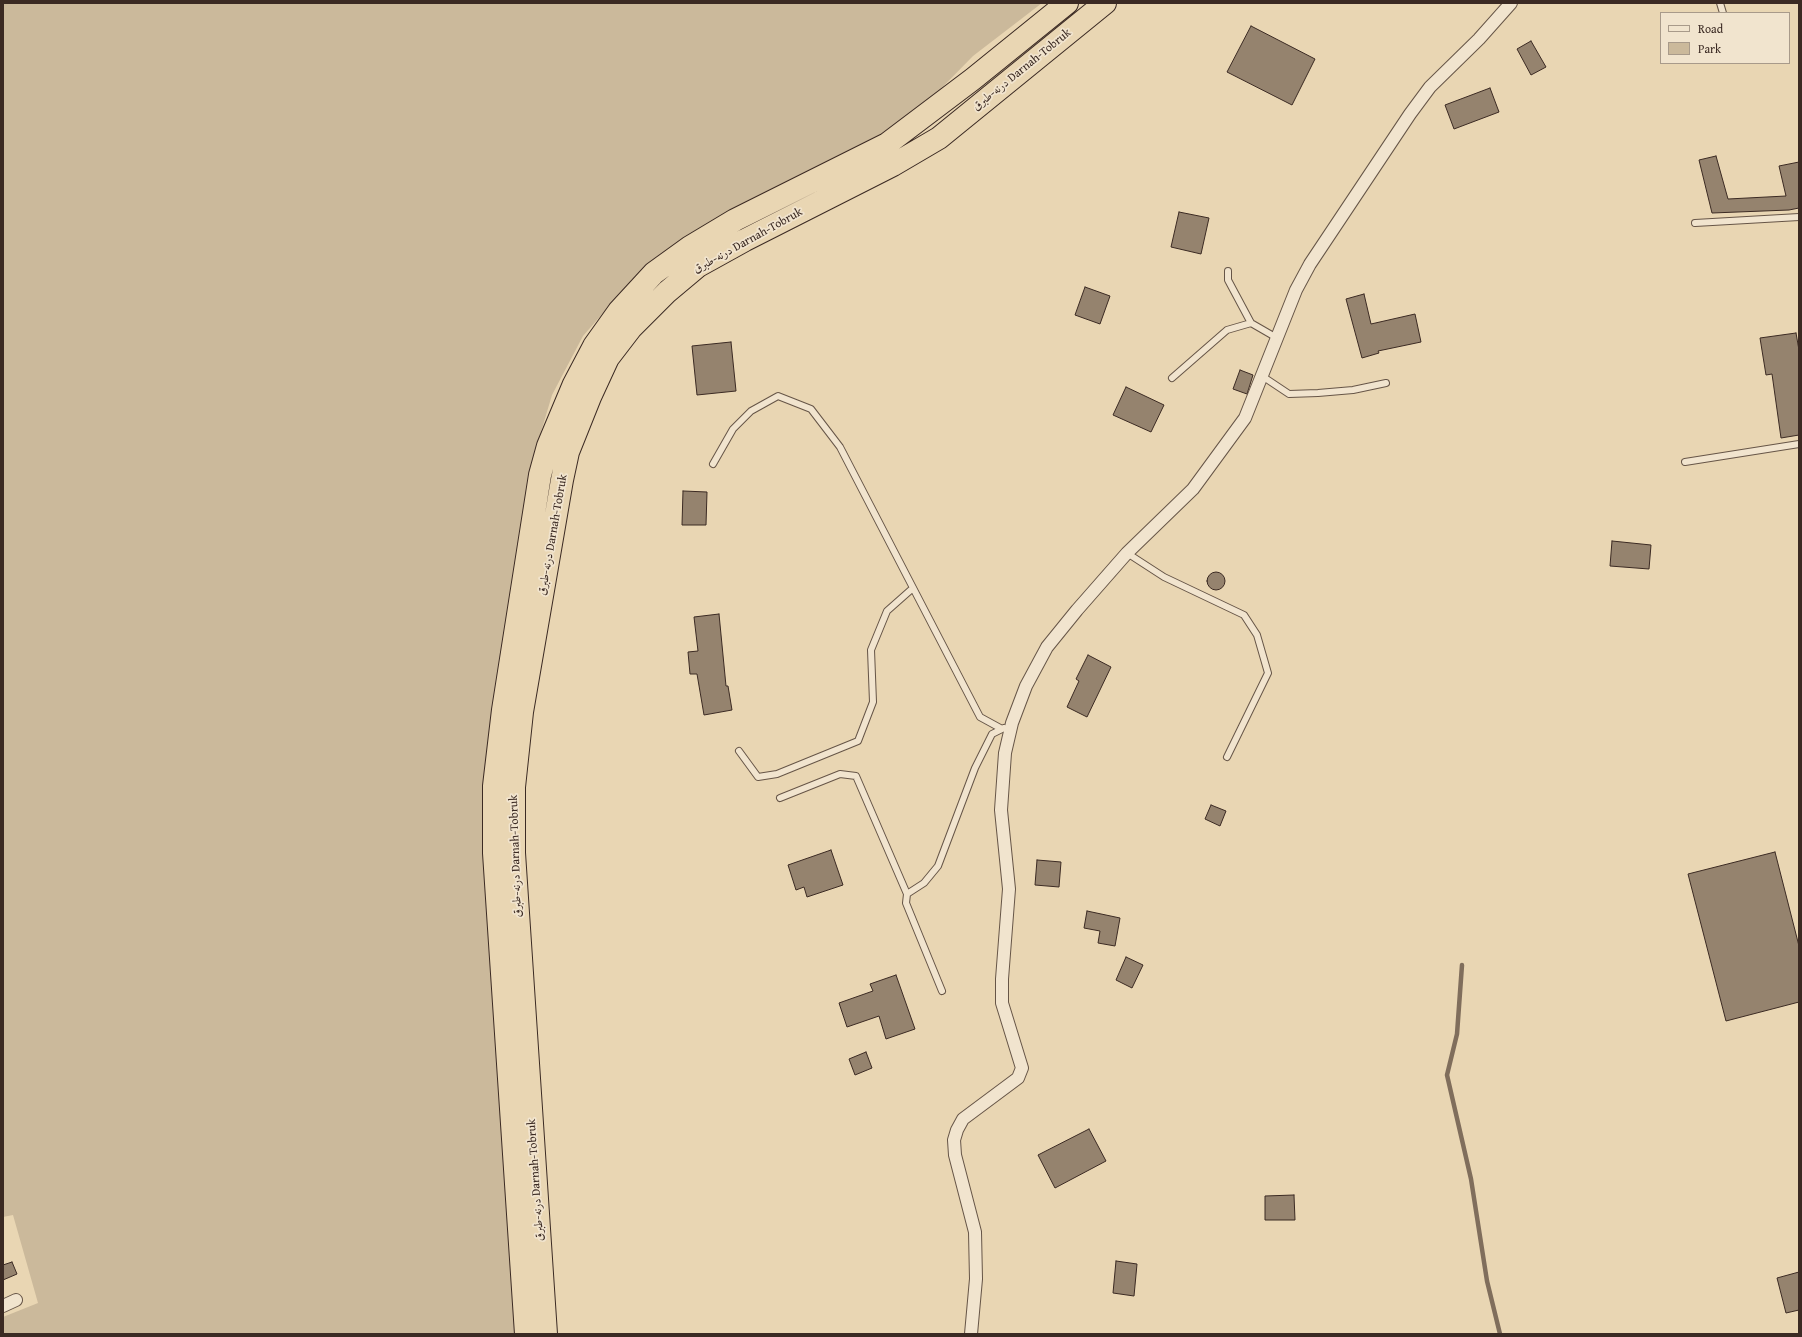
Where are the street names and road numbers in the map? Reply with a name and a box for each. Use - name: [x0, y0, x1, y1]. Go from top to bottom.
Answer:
- street label: درنه-طبرق Darnah-Tobruk: [970, 26, 1074, 114]
- street label: درنه-طبرق Darnah-Tobruk: [691, 205, 805, 277]
- street label: درنه-طبرق Darnah-Tobruk: [535, 473, 571, 597]
- street label: درنه-طبرق Darnah-Tobruk: [507, 794, 525, 918]
- street label: درنه-طبرق Darnah-Tobruk: [525, 1118, 547, 1242]

